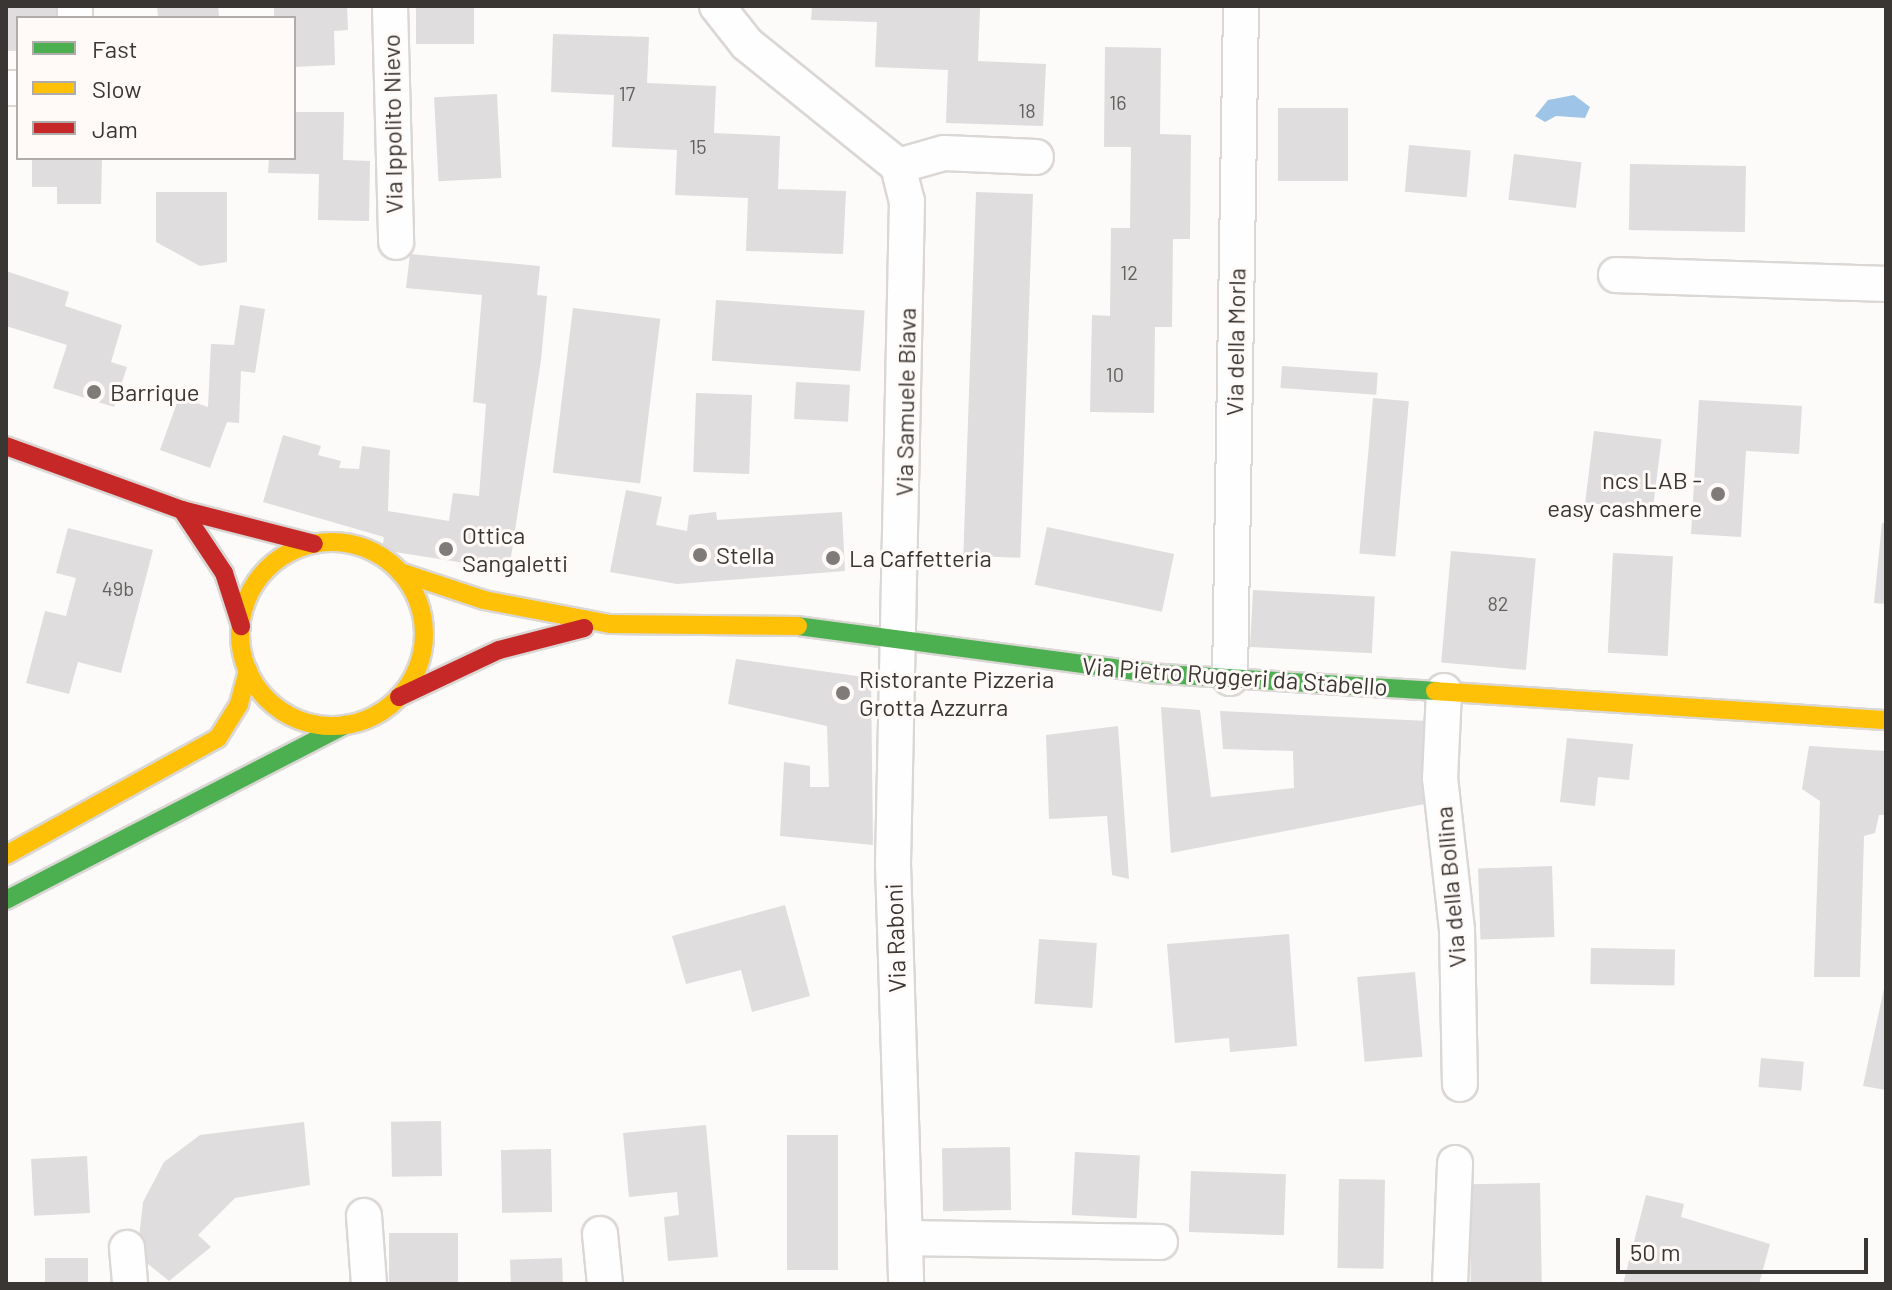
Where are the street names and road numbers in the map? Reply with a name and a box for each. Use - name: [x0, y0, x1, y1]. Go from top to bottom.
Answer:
- street label: Via Ippolito Nievo: [376, 34, 408, 214]
- street label: Via della Morla: [1219, 268, 1251, 416]
- street label: Via Samuele Biava: [889, 307, 921, 497]
- street label: Via Pietro Ruggeri da Stabello: [1081, 651, 1389, 701]
- street label: Via della Bollina: [1429, 805, 1471, 969]
- street label: Via Raboni: [879, 883, 911, 993]

